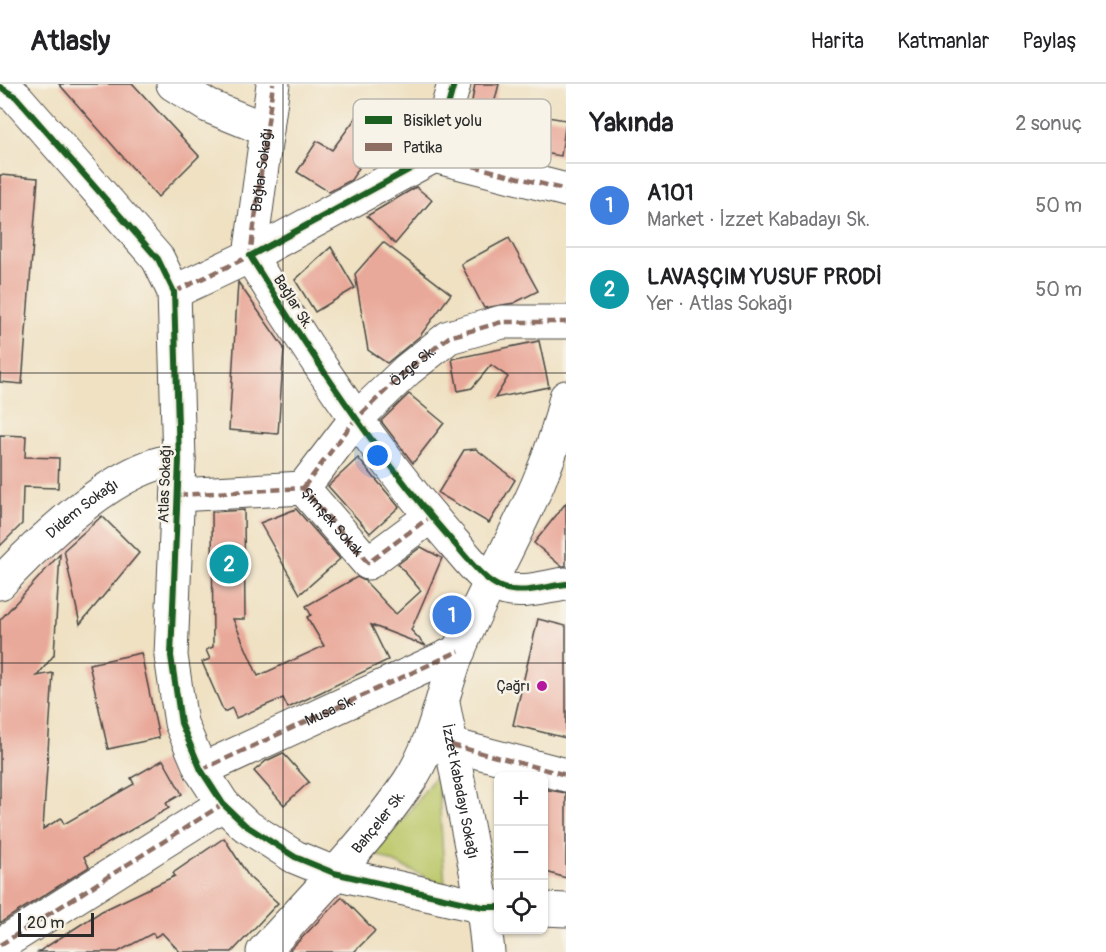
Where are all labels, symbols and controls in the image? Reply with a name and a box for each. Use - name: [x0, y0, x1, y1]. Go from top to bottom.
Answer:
- text: Atlasly: [30, 24, 110, 59]
- text: Harita: [811, 28, 864, 55]
- text: Katmanlar: [897, 28, 989, 55]
- text: Paylaş: [1022, 28, 1076, 55]
- legend: [353, 99, 551, 168]
- text: Yakında: [590, 107, 674, 139]
- text: Bisiklet yolu: [403, 111, 482, 131]
- text: 2 sonuç: [1015, 111, 1082, 136]
- street label: Bağlar Sokağı: [247, 127, 277, 213]
- text: Patika: [403, 138, 442, 158]
- text: A101: [647, 179, 694, 207]
- text: 1: [606, 193, 613, 218]
- text: 50 m: [1035, 193, 1082, 218]
- text: Market · İzzet Kabadayı Sk.: [647, 207, 870, 232]
- text: LAVAŞÇIM YUSUF PRODİ: [647, 263, 882, 291]
- street label: Bağlar Sk.: [269, 271, 317, 333]
- text: 2: [604, 277, 615, 302]
- text: 50 m: [1035, 277, 1082, 302]
- text: Yer · Atlas Sokağı: [647, 291, 793, 316]
- street label: Özge Sk.: [386, 341, 440, 391]
- your location: [363, 441, 392, 470]
- street label: Atlas Sokağı: [154, 445, 176, 523]
- street label: Didem Sokağı: [42, 475, 122, 543]
- street label: Şimşek Sokak: [297, 483, 368, 561]
- pin: 2: [210, 542, 248, 586]
- pin: 1: [432, 592, 472, 638]
- place label: Çağrı: [496, 677, 530, 696]
- marker: Çağrı: [535, 679, 549, 693]
- street label: Musa Sk.: [302, 691, 358, 730]
- street label: İzzet Kabadayı Sokağı: [438, 722, 483, 860]
- map controls: [494, 772, 548, 934]
- button: +: [494, 772, 548, 826]
- street label: Bahçeler Sk.: [347, 786, 409, 857]
- button: −: [494, 826, 548, 880]
- button: locate: [494, 880, 548, 934]
- scale bar: [18, 910, 94, 938]
- text: 20 m: [27, 913, 65, 933]

